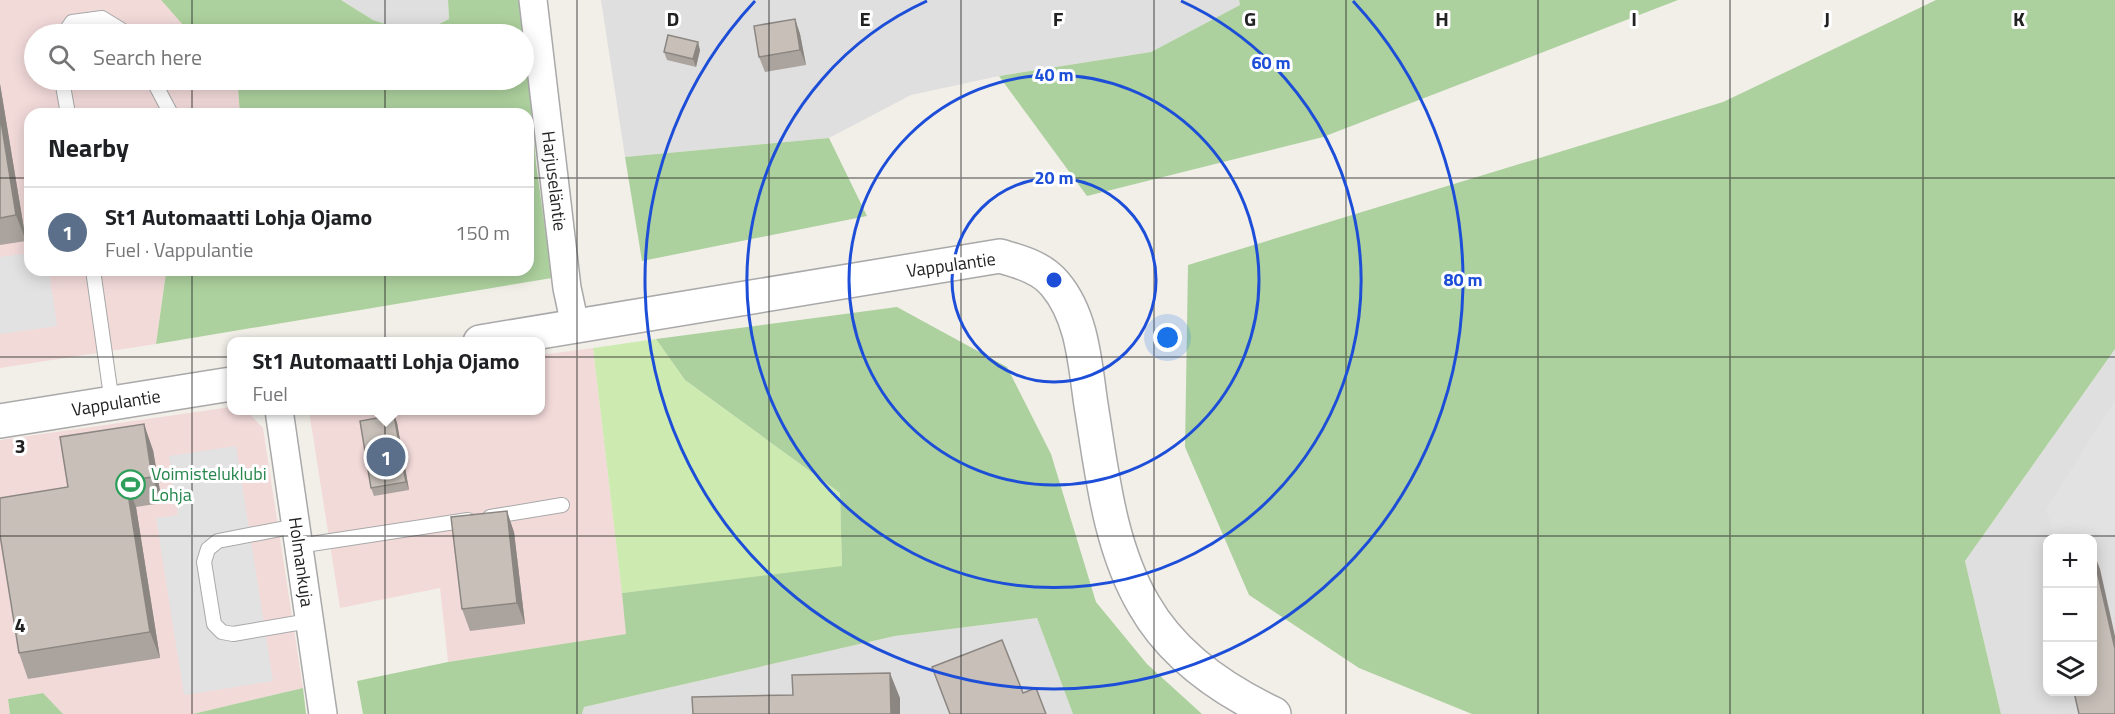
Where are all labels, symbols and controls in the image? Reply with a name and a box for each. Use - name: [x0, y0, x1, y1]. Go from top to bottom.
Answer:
- text: D: [667, 3, 679, 34]
- text: E: [859, 3, 871, 34]
- text: F: [1053, 3, 1064, 34]
- text: G: [1244, 3, 1256, 34]
- text: H: [1435, 3, 1449, 34]
- text: I: [1631, 3, 1637, 34]
- text: J: [1824, 3, 1830, 34]
- text: K: [2013, 3, 2025, 34]
- search box: [24, 24, 534, 90]
- text: Search here: [93, 40, 202, 74]
- icon: search: [45, 41, 78, 74]
- text: 60 m: [1251, 49, 1291, 76]
- text: 40 m: [1034, 61, 1074, 88]
- text: Nearby: [48, 128, 129, 167]
- street label: Harjuseläntie: [535, 129, 574, 232]
- text: 20 m: [1034, 164, 1074, 191]
- text: St1 Automaatti Lohja Ojamo: [105, 200, 372, 234]
- text: 1: [62, 217, 73, 248]
- text: 150 m: [455, 217, 510, 248]
- text: Fuel · Vappulantie: [105, 234, 253, 265]
- street label: Vappulantie: [905, 245, 997, 284]
- text: 80 m: [1443, 266, 1483, 293]
- centre of rings: [1044, 270, 1064, 290]
- your location: [1153, 323, 1182, 352]
- popup: [227, 337, 545, 415]
- text: St1 Automaatti Lohja Ojamo: [252, 344, 520, 378]
- text: Fuel: [252, 378, 288, 409]
- street label: Vappulantie: [70, 382, 162, 423]
- text: 3: [14, 430, 26, 461]
- pin: 1: [366, 434, 406, 480]
- place label: Voimisteluklubi Lohja: [151, 460, 267, 508]
- sports icon: Voimisteluklubi Lohja: [114, 468, 146, 500]
- street label: Holmankuja: [282, 515, 321, 609]
- map controls: [2043, 534, 2097, 696]
- button: +: [2043, 534, 2097, 588]
- button: −: [2043, 588, 2097, 642]
- text: 4: [14, 609, 26, 640]
- button: layers: [2043, 642, 2097, 696]

